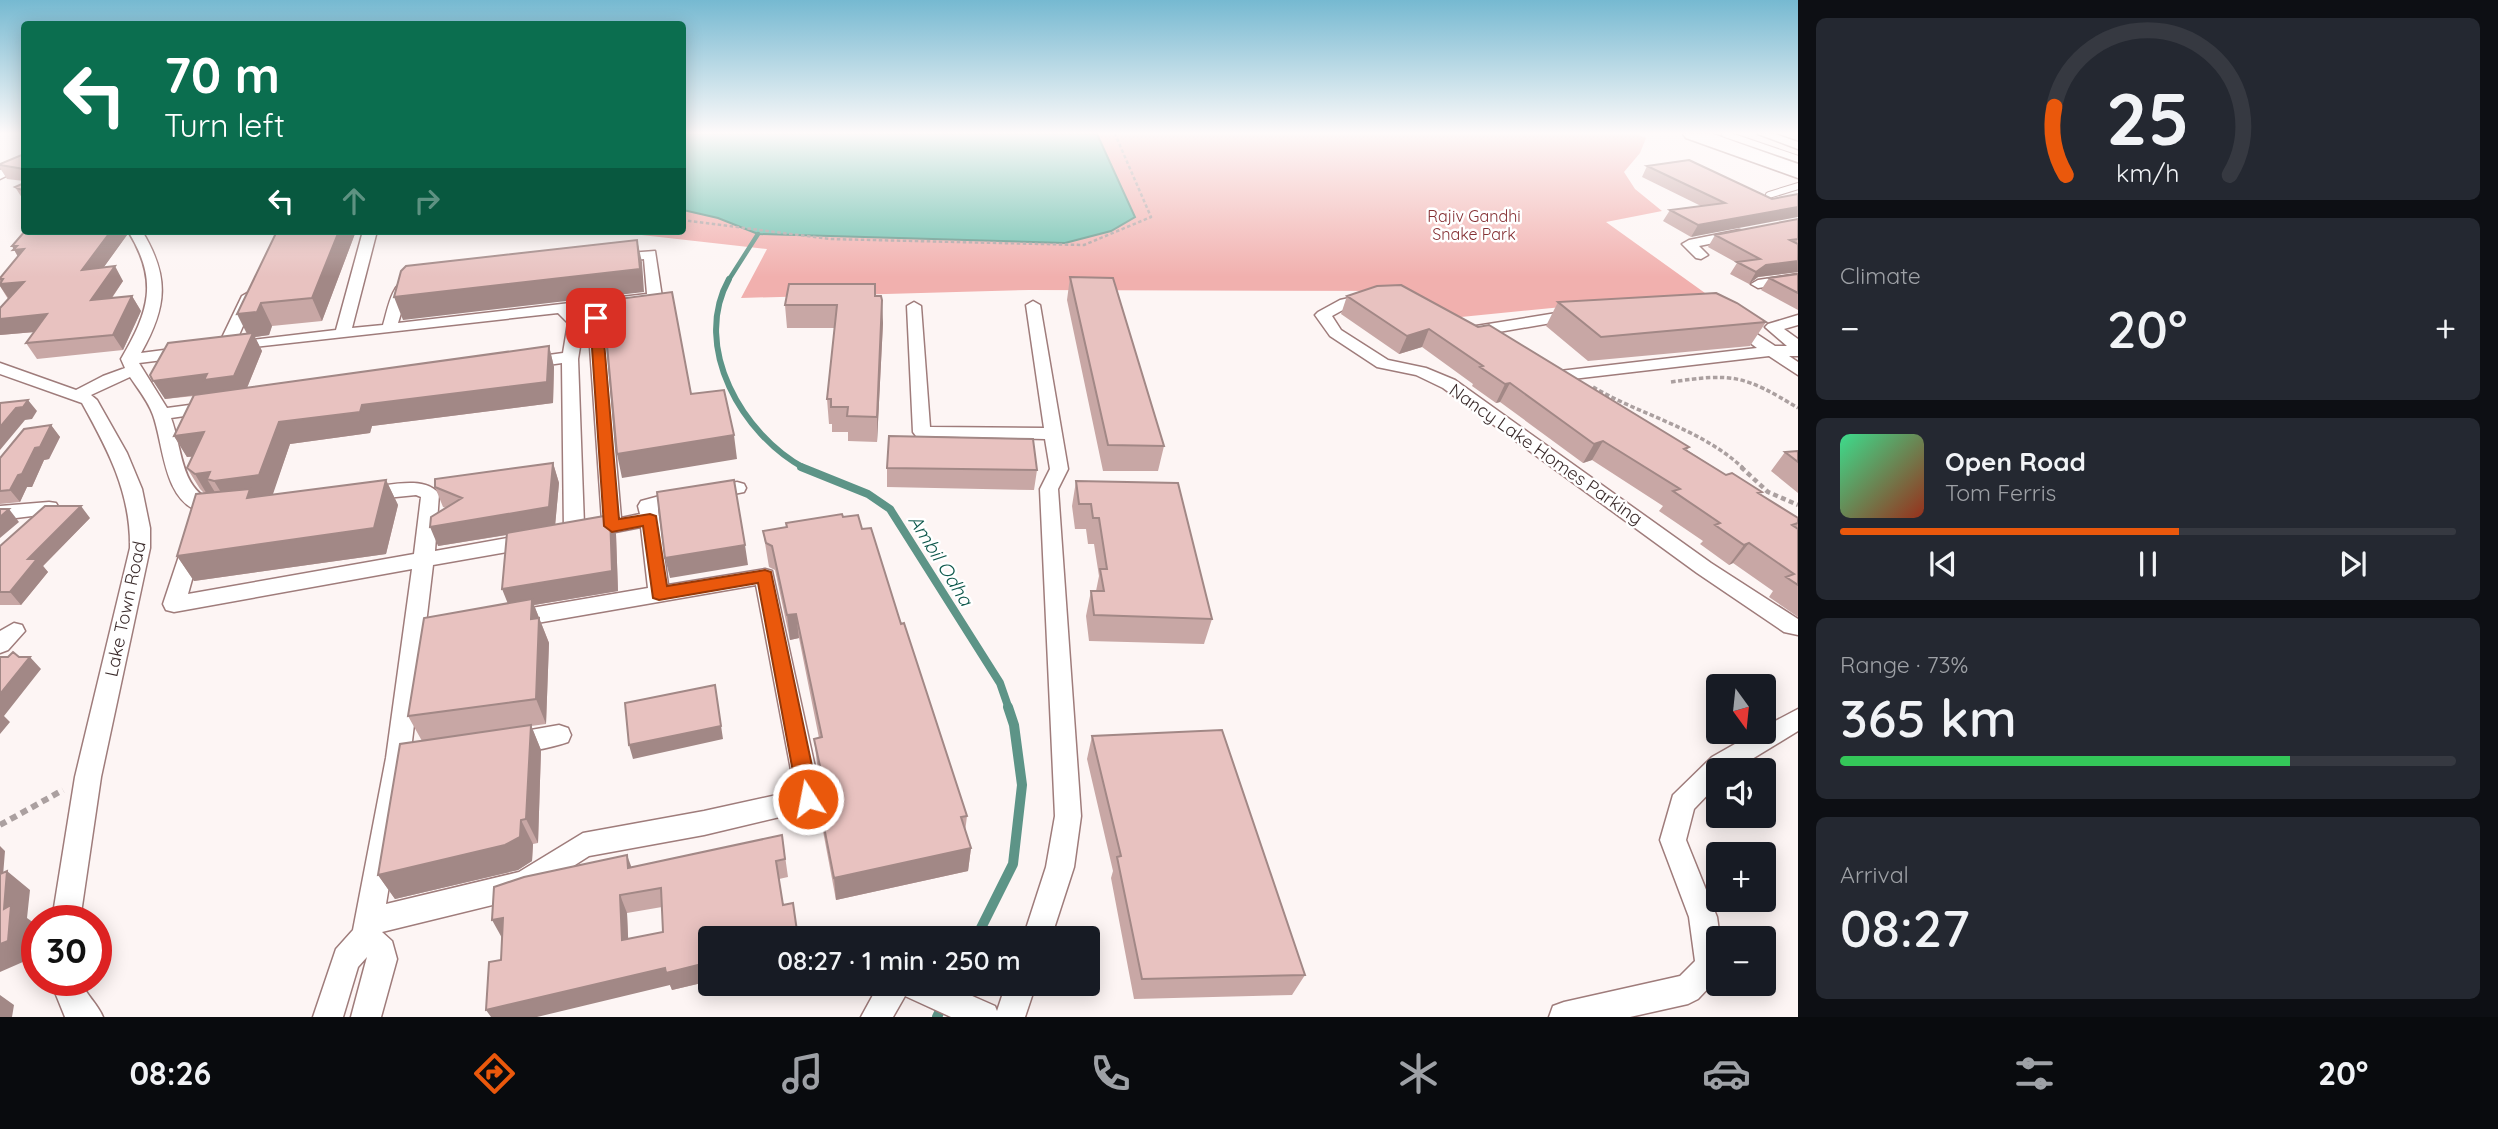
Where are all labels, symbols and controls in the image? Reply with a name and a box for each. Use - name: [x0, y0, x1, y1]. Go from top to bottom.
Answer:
- text: 70 m: [164, 44, 280, 105]
- icon: left: [49, 49, 140, 140]
- text: 25: [2106, 72, 2190, 163]
- text: Turn left: [164, 105, 285, 145]
- text: km/h: [2116, 157, 2180, 188]
- icon: left: [262, 182, 300, 220]
- icon: ahead: [335, 182, 373, 220]
- icon: right: [408, 182, 446, 220]
- park label: Rajiv Gandhi Snake Park: [1427, 206, 1521, 244]
- text: Climate: [1840, 261, 1921, 290]
- pin: [566, 288, 626, 348]
- text: 20°: [2107, 296, 2187, 361]
- icon: arrive: [577, 299, 615, 337]
- text: −: [1840, 304, 1860, 352]
- text: +: [2435, 304, 2456, 352]
- street label: Nancy Lake Homes Parking: [1445, 378, 1647, 530]
- text: Open Road: [1945, 445, 2086, 478]
- text: Tom Ferris: [1945, 478, 2056, 507]
- water label: Ambil Odha: [903, 510, 979, 611]
- street label: Lake Town Road: [99, 539, 151, 679]
- icon: previous: [1924, 545, 1962, 583]
- icon: pause: [2129, 545, 2167, 583]
- icon: next: [2334, 545, 2372, 583]
- text: Range · 73%: [1840, 650, 1968, 679]
- north arrow: [1706, 674, 1776, 744]
- map controls: [1706, 674, 1776, 996]
- text: 365 km: [1840, 685, 2017, 750]
- button: sound: [1706, 758, 1776, 828]
- position arrow: [771, 762, 845, 836]
- button: +: [1706, 842, 1776, 912]
- text: Arrival: [1840, 860, 1909, 889]
- text: 08:27: [1840, 895, 1970, 960]
- speed limit sign: 30: [21, 905, 112, 996]
- button: −: [1706, 926, 1776, 996]
- text: 08:27 · 1 min · 250 m: [777, 944, 1021, 977]
- icon: directions: [470, 1049, 519, 1098]
- icon: music: [778, 1049, 827, 1098]
- icon: phone: [1086, 1049, 1135, 1098]
- icon: climate: [1394, 1049, 1443, 1098]
- icon: car: [1702, 1049, 1751, 1098]
- icon: filters: [2010, 1049, 2059, 1098]
- text: 08:26: [129, 1053, 211, 1093]
- text: 20°: [2318, 1053, 2368, 1093]

